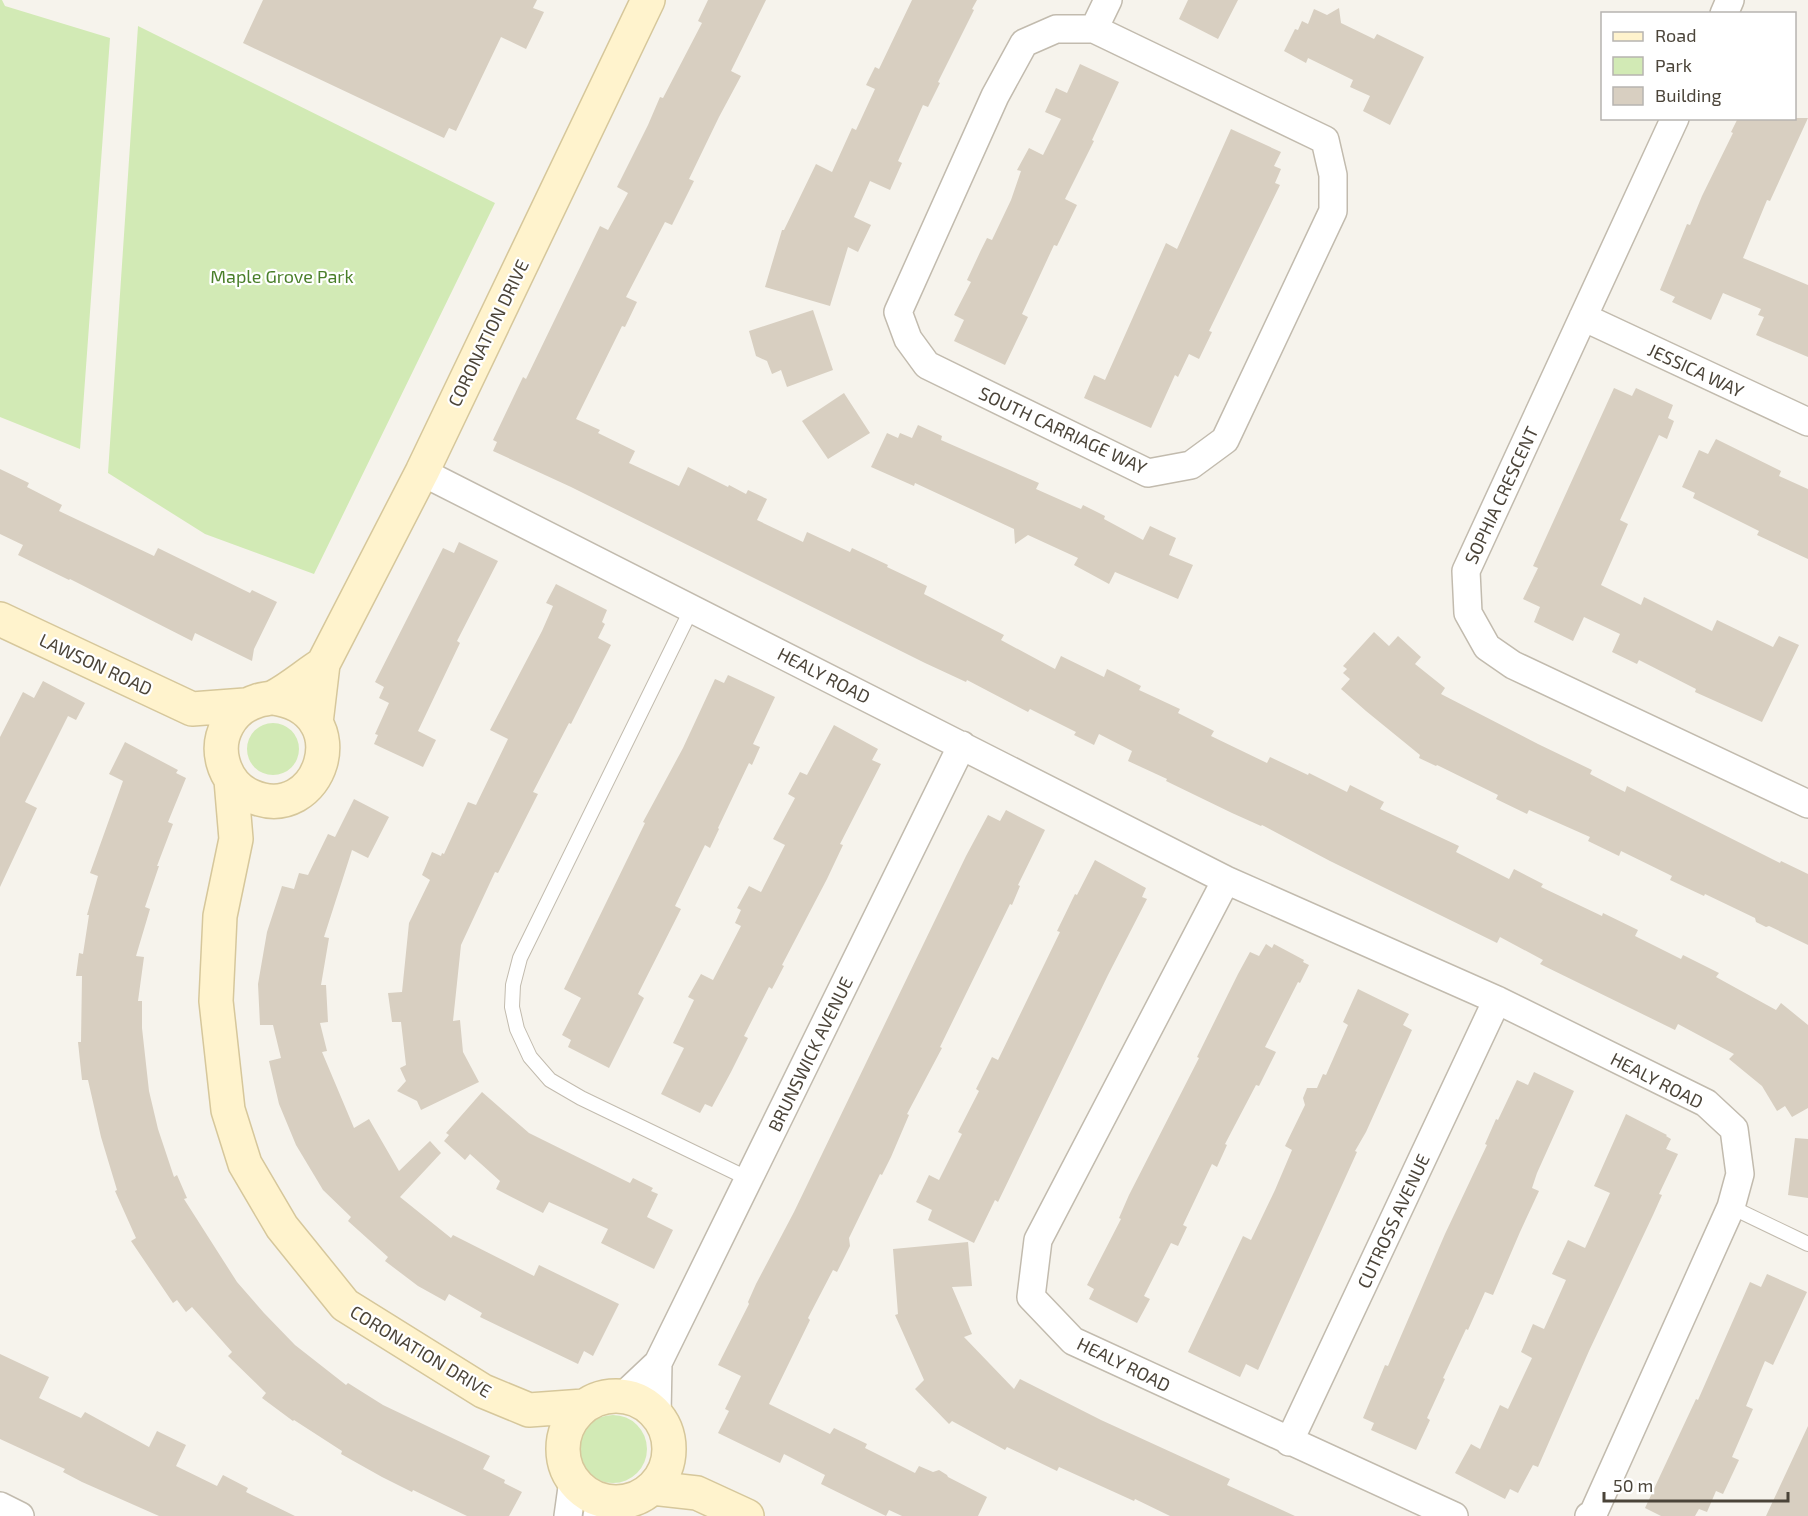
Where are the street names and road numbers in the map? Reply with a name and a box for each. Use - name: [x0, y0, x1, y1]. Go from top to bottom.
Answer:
- street label: CORONATION DRIVE: [443, 256, 533, 410]
- street label: JESSICA WAY: [1645, 338, 1748, 402]
- street label: SOUTH CARRIAGE WAY: [976, 381, 1151, 479]
- street label: SOPHIA CRESCENT: [1459, 422, 1543, 567]
- street label: LAWSON ROAD: [36, 628, 156, 700]
- street label: HEALY ROAD: [774, 642, 874, 708]
- street label: BRUNSWICK AVENUE: [763, 973, 857, 1135]
- street label: HEALY ROAD: [1607, 1047, 1707, 1113]
- street label: CUTROSS AVENUE: [1352, 1150, 1434, 1292]
- street label: CORONATION DRIVE: [346, 1300, 496, 1402]
- street label: HEALY ROAD: [1074, 1332, 1174, 1396]

